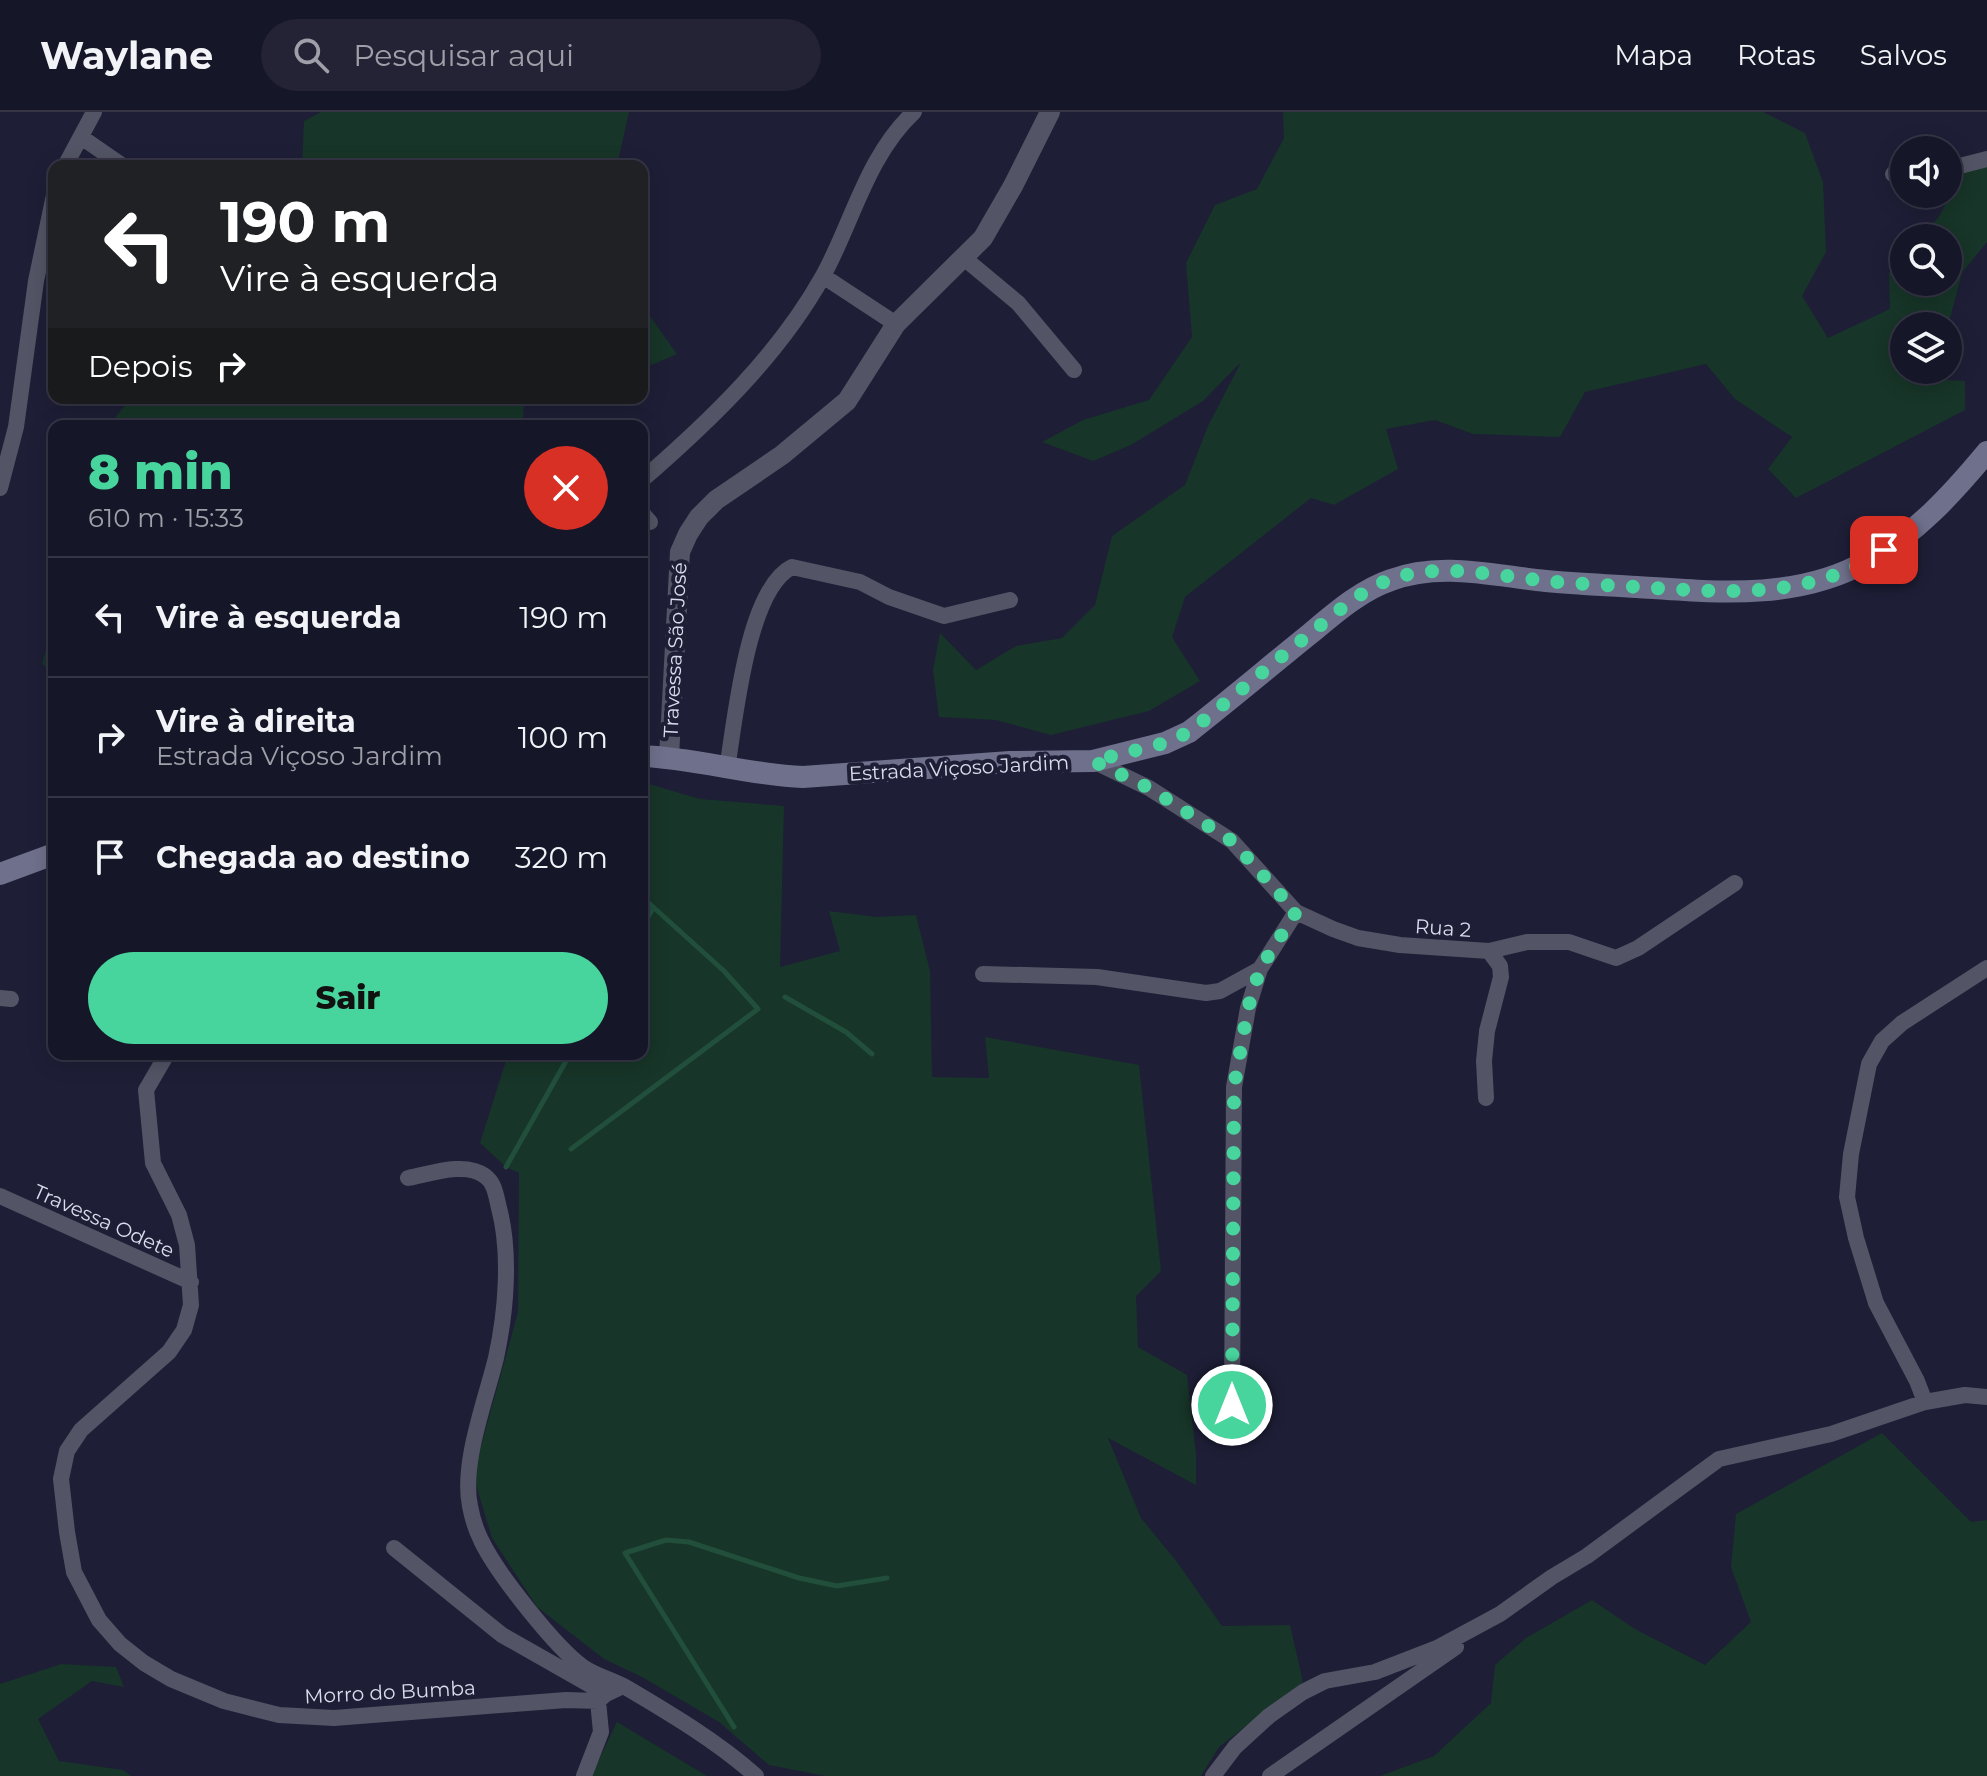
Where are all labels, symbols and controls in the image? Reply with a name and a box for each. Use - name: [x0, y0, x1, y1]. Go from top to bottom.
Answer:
- search box: [261, 19, 821, 91]
- text: Waylane: [40, 32, 213, 79]
- icon: search: [289, 33, 333, 77]
- text: Pesquisar aqui: [353, 37, 574, 74]
- text: Mapa: [1614, 38, 1693, 72]
- text: Rotas: [1737, 38, 1816, 72]
- text: Salvos: [1860, 38, 1947, 72]
- map controls: [1890, 136, 1962, 384]
- button: sound: [1890, 136, 1962, 208]
- text: 190 m: [220, 188, 390, 256]
- icon: left: [88, 192, 192, 296]
- button: search: [1890, 224, 1962, 296]
- text: Vire à esquerda: [220, 256, 499, 300]
- button: layers: [1890, 312, 1962, 384]
- icon: right: [209, 344, 253, 388]
- text: Depois: [88, 348, 193, 385]
- text: 8 min: [88, 443, 233, 501]
- button: close: [524, 446, 608, 530]
- text: 610 m · 15:33: [88, 502, 244, 534]
- pin: [1850, 516, 1918, 584]
- icon: arrive: [1862, 528, 1906, 572]
- street label: Travessa São José: [658, 562, 692, 738]
- icon: left: [88, 595, 132, 639]
- text: Vire à esquerda: [156, 599, 401, 636]
- text: 190 m: [519, 599, 608, 636]
- text: Vire à direita: [156, 703, 356, 740]
- icon: right: [88, 715, 132, 759]
- text: 100 m: [518, 719, 608, 756]
- text: Estrada Viçoso Jardim: [156, 740, 443, 772]
- street label: Estrada Viçoso Jardim: [848, 750, 1070, 786]
- icon: arrive: [88, 835, 132, 879]
- text: Chegada ao destino: [156, 839, 470, 876]
- text: 320 m: [515, 839, 608, 876]
- street label: Rua 2: [1414, 914, 1472, 942]
- button: Sair: [88, 952, 608, 1044]
- street label: Travessa Odete: [30, 1179, 178, 1263]
- position arrow: [1190, 1363, 1274, 1447]
- street label: Morro do Bumba: [304, 1676, 476, 1708]

